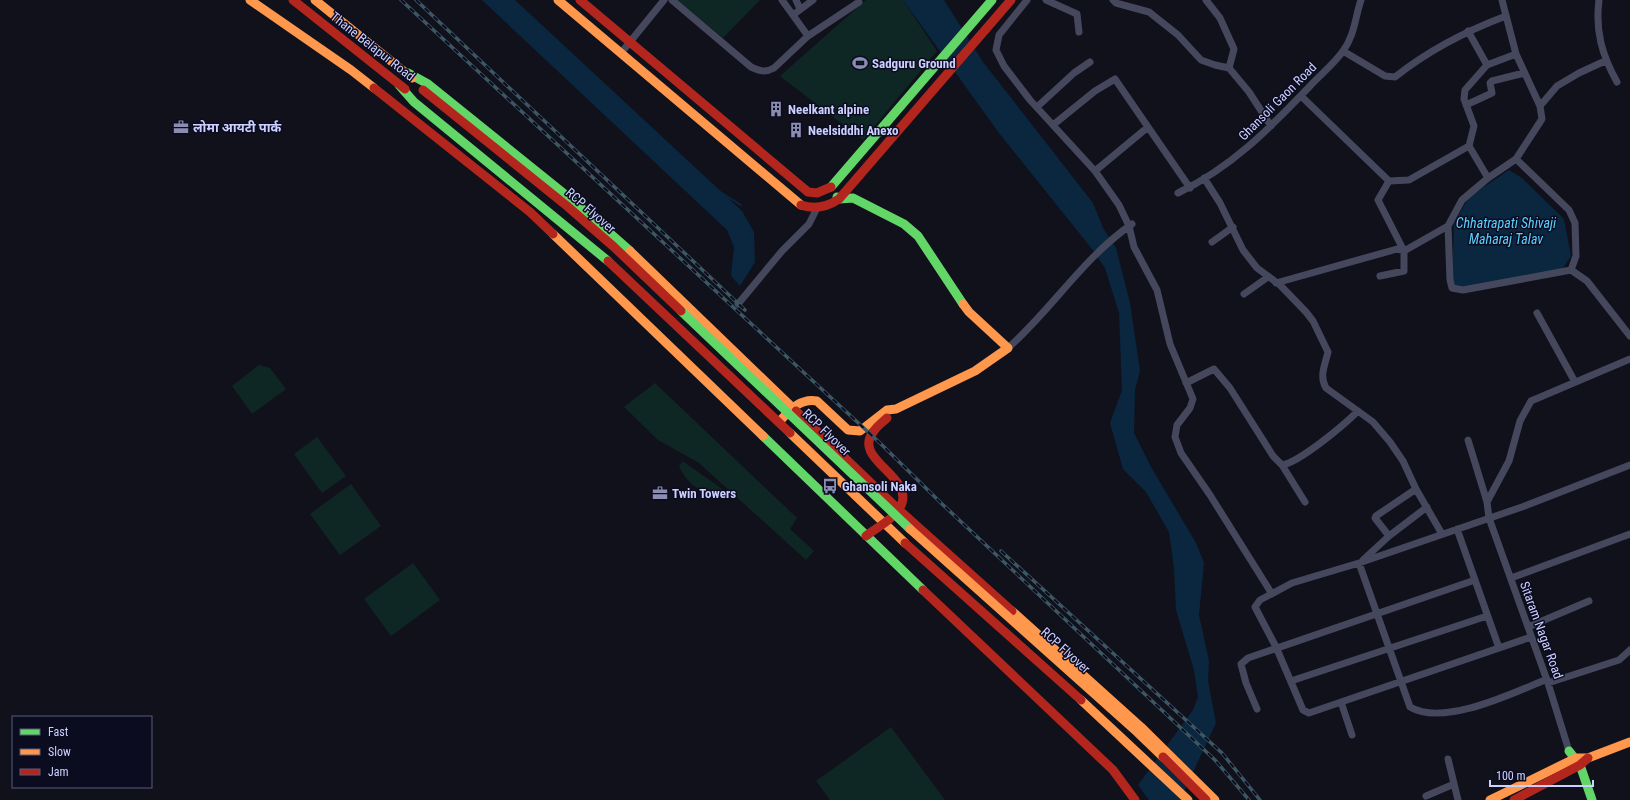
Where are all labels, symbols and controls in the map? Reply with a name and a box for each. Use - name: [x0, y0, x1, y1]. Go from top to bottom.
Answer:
- street label: Thane Belapur Road: [328, 9, 418, 84]
- sports icon: Sadguru Ground: [851, 54, 869, 72]
- place label: Sadguru Ground: [872, 56, 956, 71]
- street label: Ghansoli Gaon Road: [1235, 59, 1319, 143]
- building icon: Neelkant alpine: [767, 100, 785, 118]
- place label: Neelkant alpine: [788, 102, 869, 117]
- office icon: लोमा आयटी पार्क: [172, 118, 190, 136]
- place label: लोमा आयटी पार्क: [193, 120, 281, 135]
- building icon: Neelsiddhi Anexo: [787, 121, 805, 139]
- place label: Neelsiddhi Anexo: [808, 123, 899, 138]
- street label: RCP Flyover: [563, 185, 619, 236]
- water label: Chhatrapati Shivaji Maharaj Talav: [1456, 215, 1557, 247]
- street label: RCP Flyover: [800, 406, 854, 459]
- bus stop icon: Ghansoli Naka: [821, 477, 839, 495]
- place label: Ghansoli Naka: [842, 479, 917, 494]
- office icon: Twin Towers: [651, 484, 669, 502]
- place label: Twin Towers: [672, 486, 736, 501]
- street label: Sitaram Nagar Road: [1517, 579, 1566, 681]
- street label: RCP Flyover: [1038, 624, 1093, 676]
- legend: [12, 716, 152, 788]
- text: Fast: [48, 725, 69, 739]
- text: Slow: [48, 745, 71, 759]
- scale bar: [1490, 762, 1593, 788]
- text: Jam: [48, 765, 69, 779]
- text: 100 m: [1496, 769, 1526, 783]

